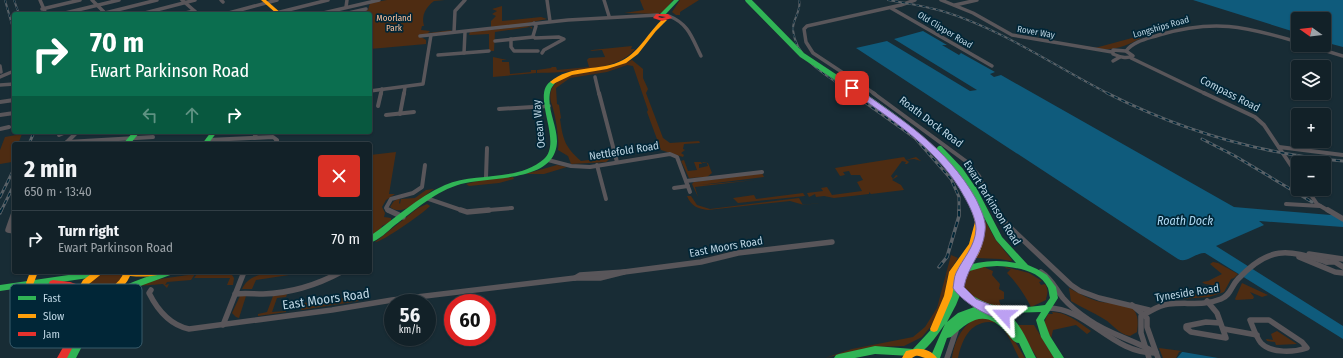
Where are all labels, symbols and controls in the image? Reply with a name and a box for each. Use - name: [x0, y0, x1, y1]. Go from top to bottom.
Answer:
- street label: Old Clipper Road: [916, 10, 974, 50]
- north arrow: [1291, 12, 1331, 52]
- map controls: [1291, 12, 1331, 196]
- park label: Moorland Park: [376, 13, 412, 33]
- street label: Longships Road: [1132, 14, 1190, 40]
- street label: Rover Way: [1016, 24, 1056, 40]
- text: 70 m: [90, 26, 144, 59]
- icon: right: [24, 28, 76, 80]
- text: Ewart Parkinson Road: [90, 60, 249, 82]
- button: layers: [1291, 60, 1331, 100]
- pin: [835, 71, 869, 105]
- street label: Compass Road: [1198, 73, 1262, 115]
- icon: arrive: [841, 77, 863, 99]
- street label: Roath Dock Road: [897, 94, 965, 150]
- street label: Ocean Way: [530, 99, 548, 149]
- icon: left: [139, 104, 161, 126]
- icon: ahead: [181, 104, 203, 126]
- icon: right: [223, 104, 245, 126]
- button: +: [1291, 108, 1331, 148]
- street label: Nettlefold Road: [588, 139, 660, 163]
- text: 2 min: [24, 155, 77, 183]
- button: close: [318, 155, 360, 197]
- button: −: [1291, 156, 1331, 196]
- street label: Ewart Parkinson Road: [961, 158, 1023, 248]
- text: 650 m · 13:40: [24, 184, 92, 199]
- water label: Roath Dock: [1157, 214, 1213, 228]
- text: Turn right: [58, 222, 119, 240]
- icon: right: [24, 228, 46, 250]
- text: 70 m: [331, 230, 360, 248]
- street label: East Moors Road: [688, 234, 764, 260]
- text: Ewart Parkinson Road: [58, 240, 173, 255]
- street label: Tyneside Road: [1154, 281, 1220, 305]
- legend: [10, 284, 142, 348]
- street label: East Moors Road: [281, 285, 371, 313]
- text: Fast: [43, 292, 61, 305]
- speed limit sign: 60: [444, 294, 496, 346]
- position arrow: [983, 294, 1025, 336]
- text: 56: [400, 303, 420, 327]
- text: Slow: [43, 310, 64, 323]
- text: km/h: [399, 324, 421, 336]
- text: Jam: [43, 328, 60, 341]

